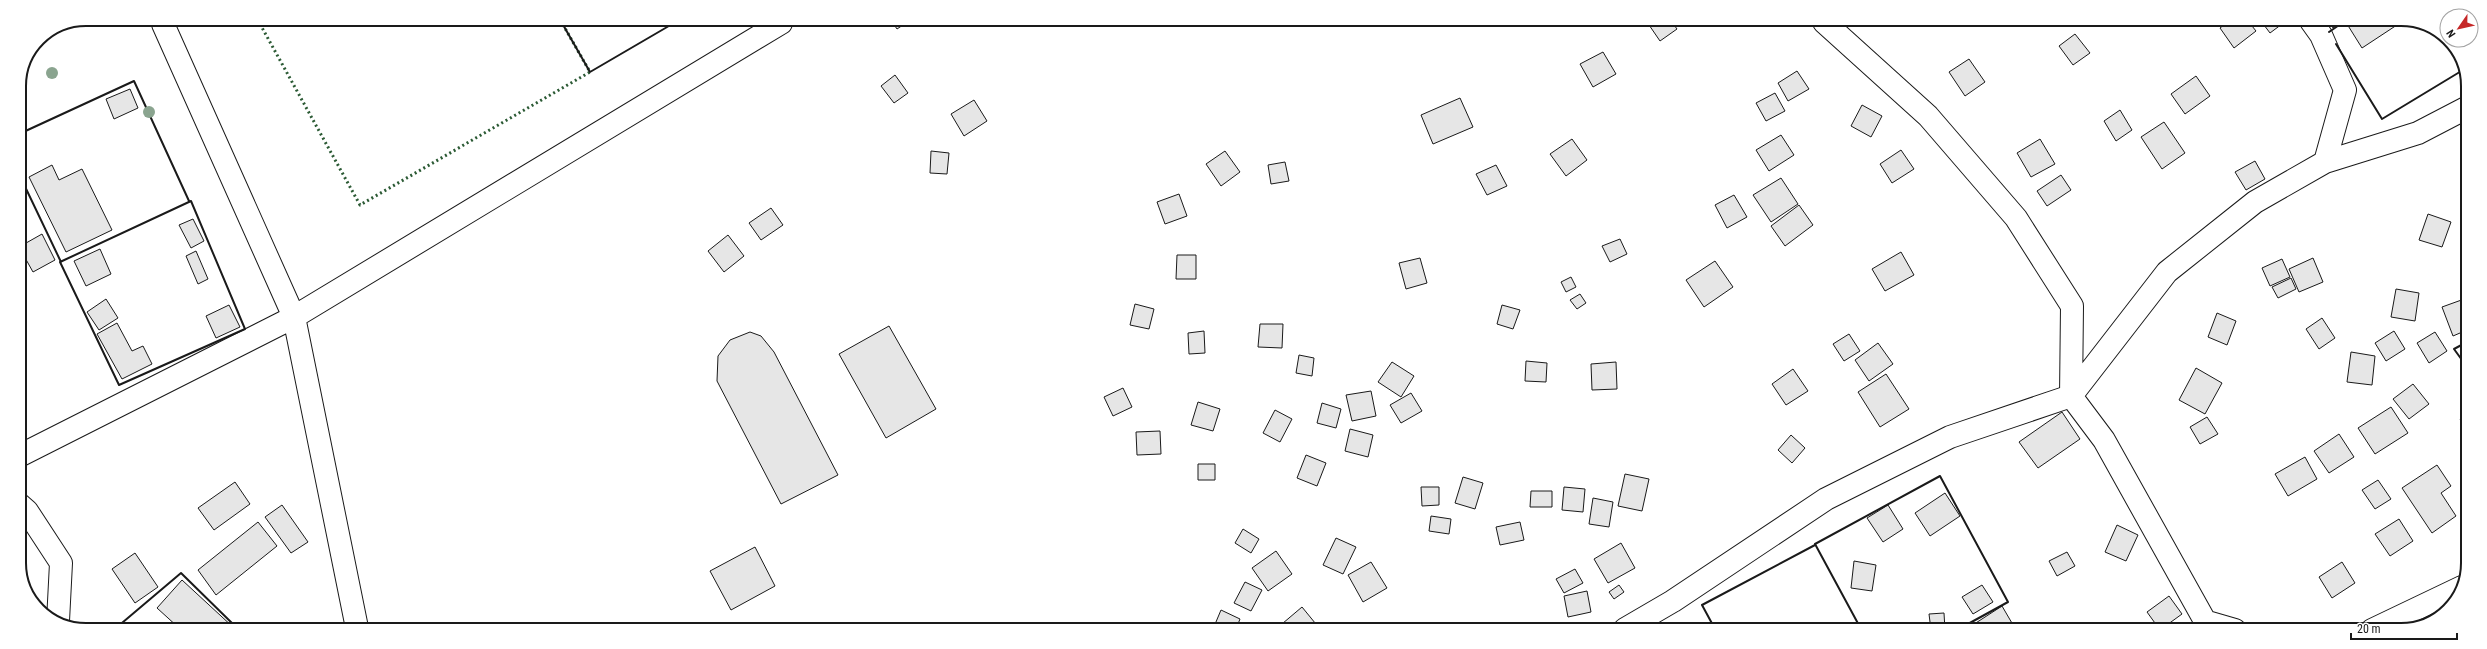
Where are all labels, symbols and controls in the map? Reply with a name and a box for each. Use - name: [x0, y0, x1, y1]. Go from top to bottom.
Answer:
- north arrow: [2439, 8, 2479, 48]
- text: N: [2444, 27, 2458, 40]
- scale bar: [2351, 615, 2457, 641]
- text: 20 m: [2357, 622, 2381, 636]

